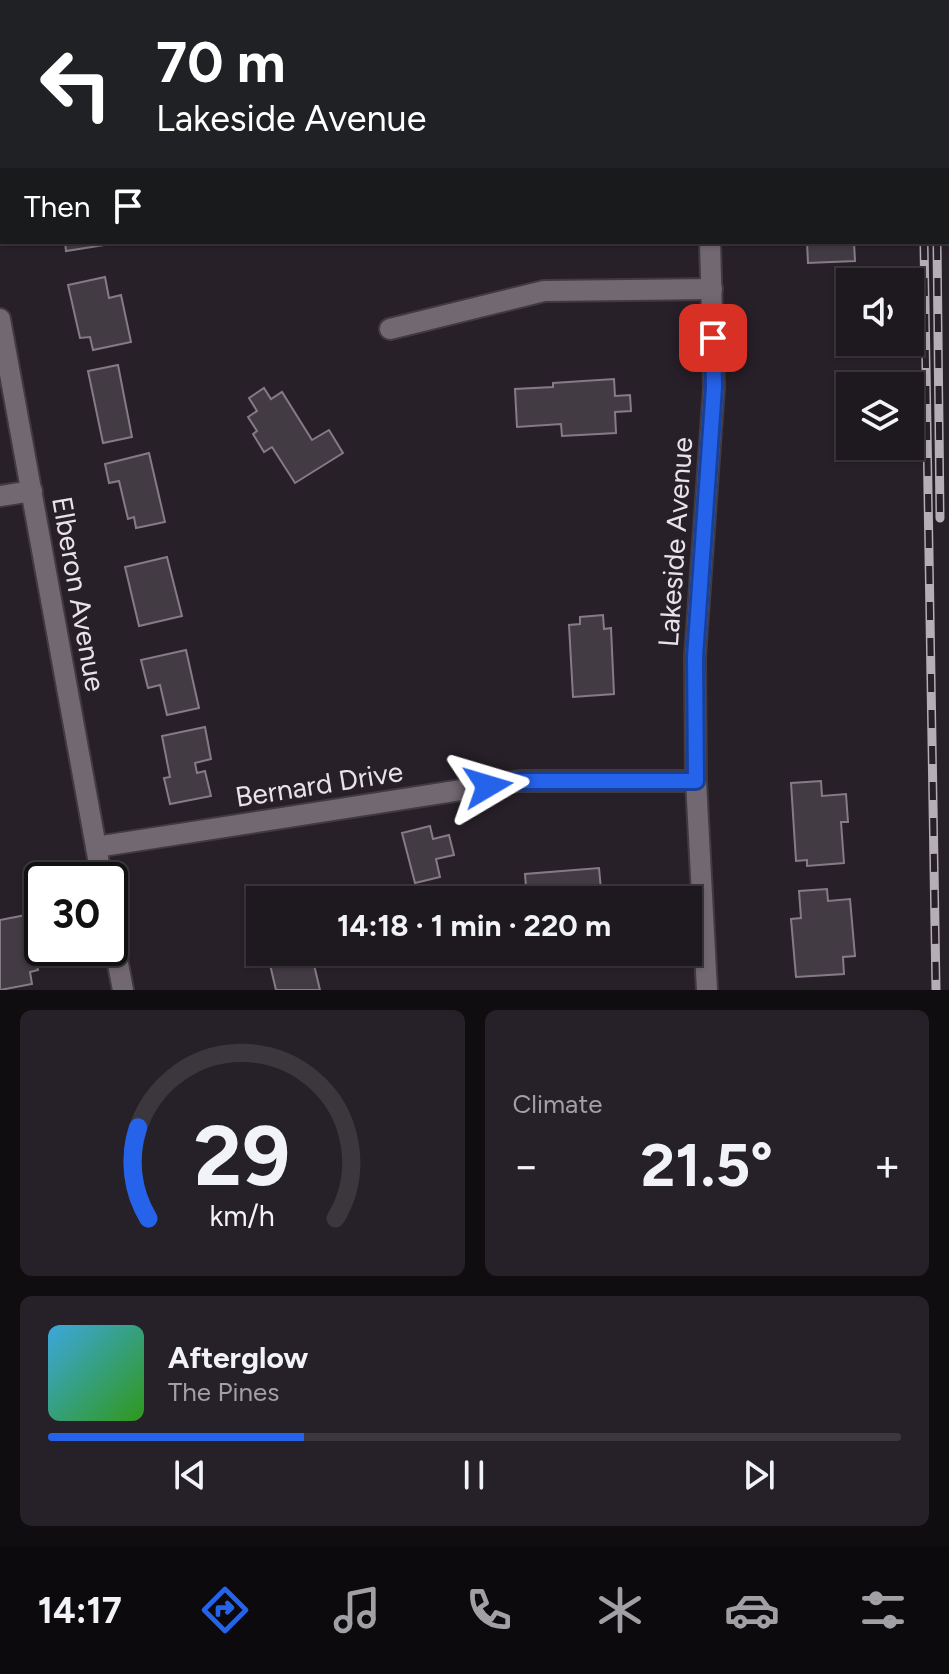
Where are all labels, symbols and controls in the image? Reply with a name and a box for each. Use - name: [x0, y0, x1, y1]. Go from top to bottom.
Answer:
- text: 70 m: [156, 29, 286, 96]
- icon: left: [24, 32, 128, 136]
- text: Lakeside Avenue: [156, 97, 426, 140]
- icon: arrive: [106, 184, 150, 228]
- text: Then: [24, 188, 90, 225]
- map controls: [836, 268, 924, 460]
- button: sound: [836, 268, 924, 356]
- pin: [679, 304, 747, 372]
- icon: arrive: [691, 316, 735, 360]
- button: layers: [836, 372, 924, 460]
- street label: Lakeside Avenue: [651, 436, 699, 648]
- street label: Elberon Avenue: [45, 494, 113, 694]
- position arrow: [446, 744, 530, 828]
- street label: Bernard Drive: [233, 754, 405, 814]
- speed limit sign: 30: [24, 862, 128, 966]
- text: 14:18 · 1 min · 220 m: [337, 907, 611, 944]
- text: Climate: [513, 1088, 602, 1120]
- text: 29: [194, 1106, 290, 1206]
- text: 21.5°: [641, 1129, 773, 1201]
- text: −: [513, 1139, 540, 1192]
- text: +: [874, 1139, 901, 1192]
- text: km/h: [210, 1199, 275, 1233]
- text: Afterglow: [168, 1339, 308, 1376]
- text: The Pines: [168, 1376, 279, 1408]
- icon: previous: [168, 1453, 212, 1497]
- icon: pause: [452, 1453, 496, 1497]
- icon: next: [737, 1453, 781, 1497]
- icon: directions: [197, 1582, 253, 1638]
- icon: music: [329, 1582, 385, 1638]
- icon: phone: [461, 1582, 517, 1638]
- icon: climate: [592, 1582, 648, 1638]
- icon: car: [724, 1582, 780, 1638]
- icon: filters: [855, 1582, 911, 1638]
- text: 14:17: [38, 1589, 122, 1632]

